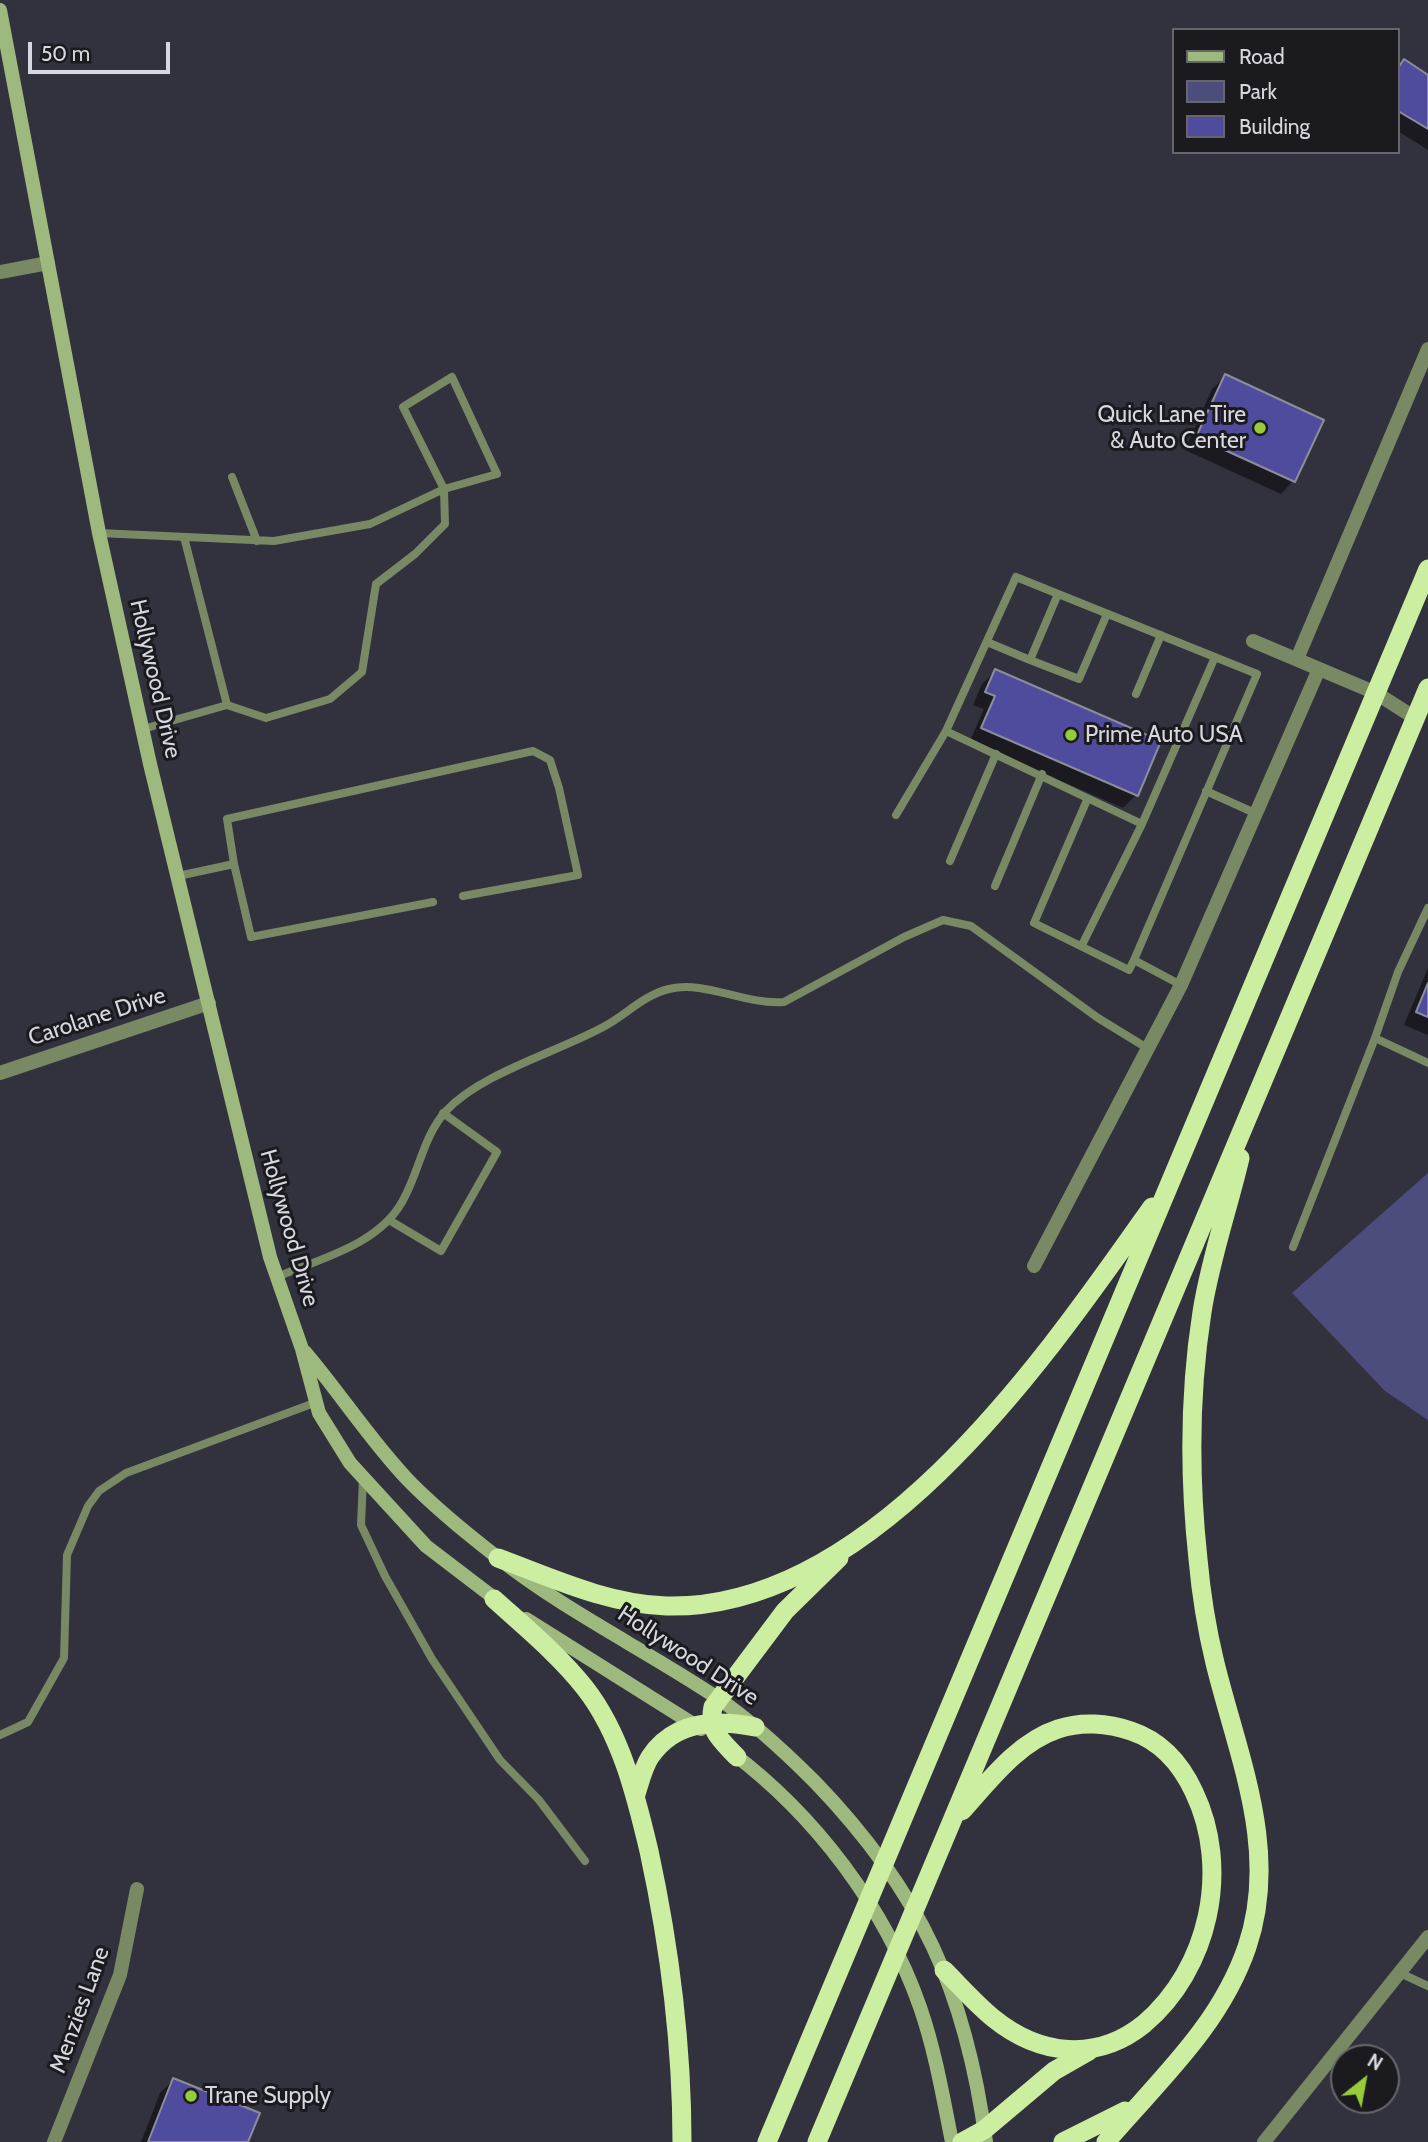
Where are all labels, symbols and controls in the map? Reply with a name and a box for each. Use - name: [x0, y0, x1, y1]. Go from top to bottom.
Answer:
- scale bar: [32, 28, 173, 72]
- legend: [1172, 28, 1400, 154]
- text: 50 m: [41, 41, 90, 66]
- text: Road: [1239, 44, 1285, 69]
- text: Park: [1239, 79, 1277, 104]
- text: Building: [1239, 114, 1310, 139]
- place label: Quick Lane Tire & Auto Center: [1098, 401, 1246, 455]
- marker: Quick Lane Tire & Auto Center: [1252, 420, 1268, 436]
- street label: Hollywood Drive: [123, 597, 187, 761]
- place label: Prime Auto USA: [1085, 721, 1243, 749]
- marker: Prime Auto USA: [1063, 727, 1079, 743]
- street label: Carolane Drive: [25, 982, 169, 1052]
- street label: Hollywood Drive: [253, 1146, 325, 1310]
- street label: Hollywood Drive: [612, 1600, 764, 1712]
- street label: Menzies Lane: [44, 1943, 116, 2077]
- north arrow: [1330, 2044, 1400, 2114]
- text: N: [1363, 2049, 1387, 2076]
- place label: Trane Supply: [205, 2082, 331, 2110]
- marker: Trane Supply: [183, 2088, 199, 2104]

